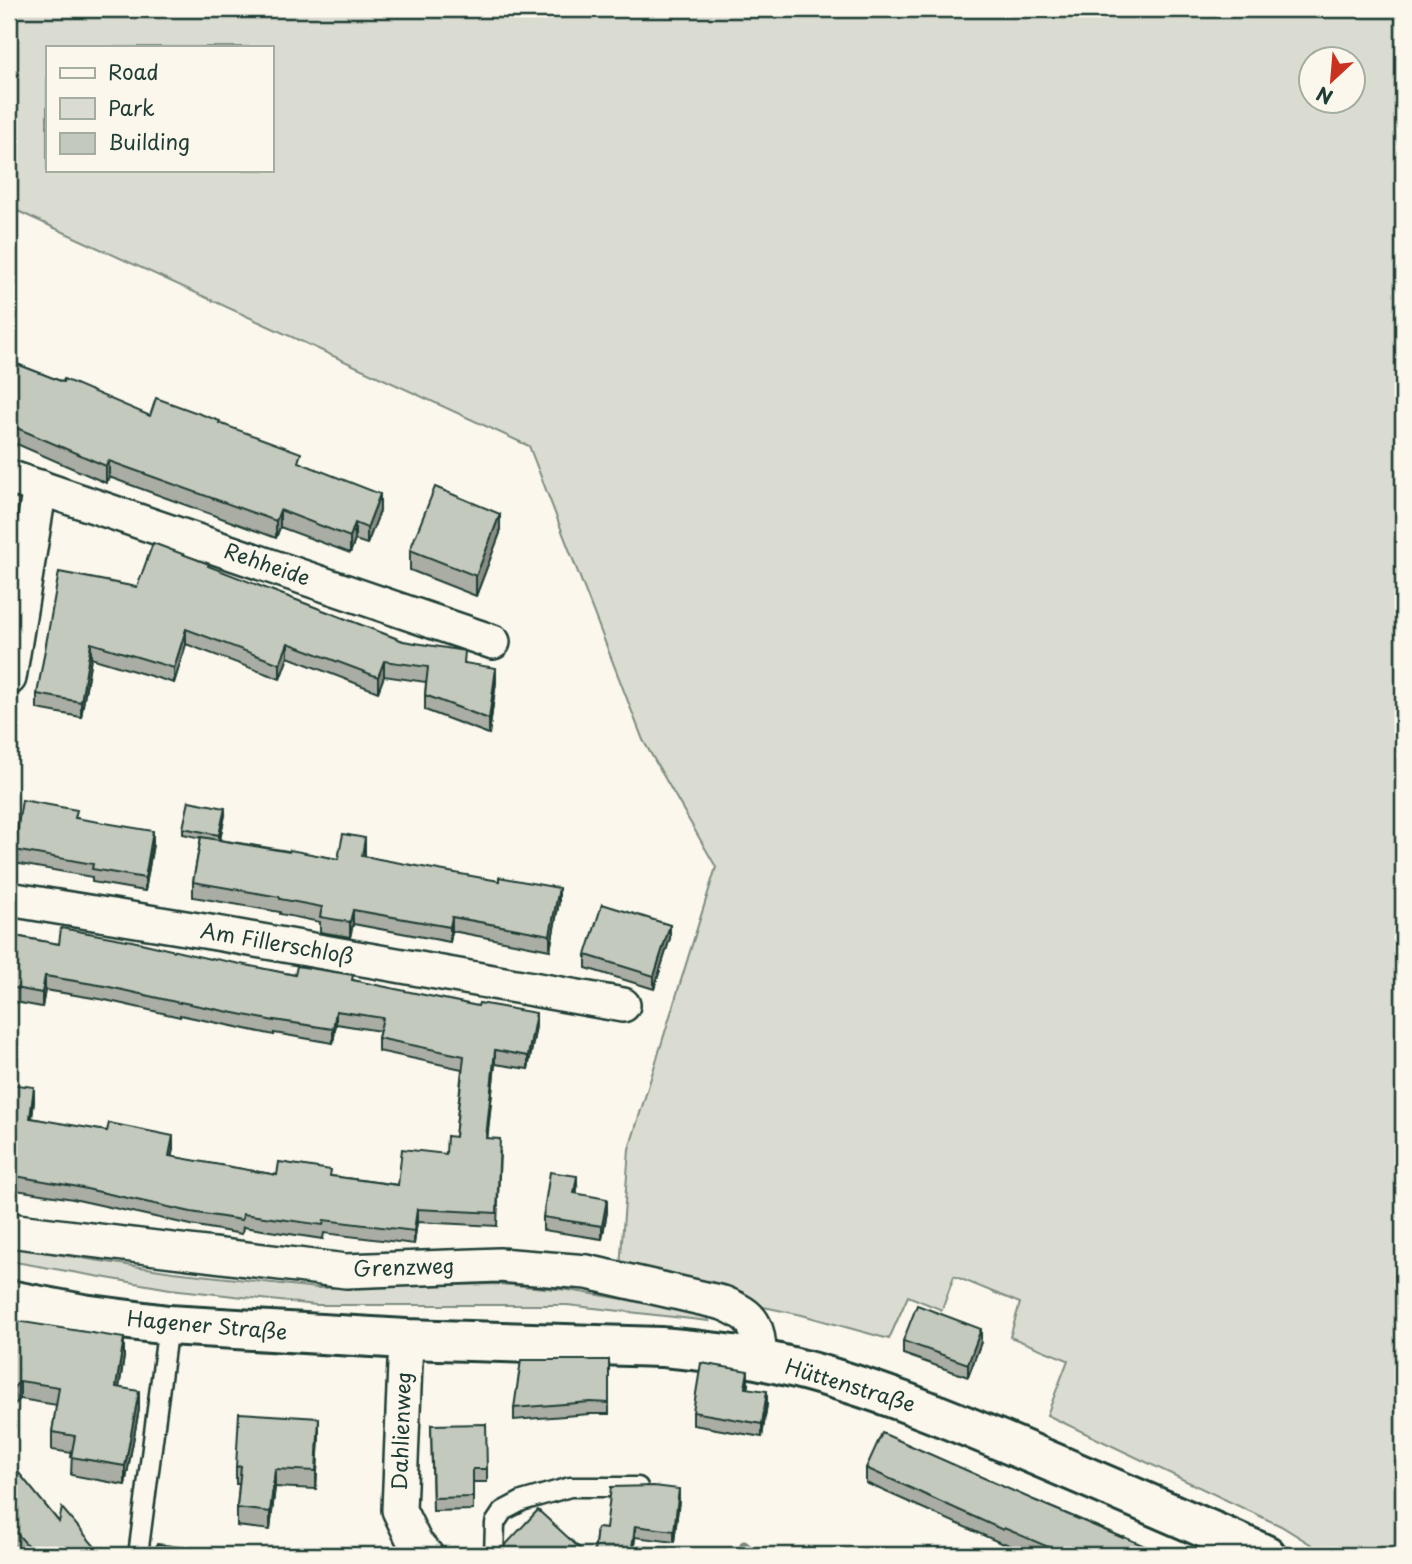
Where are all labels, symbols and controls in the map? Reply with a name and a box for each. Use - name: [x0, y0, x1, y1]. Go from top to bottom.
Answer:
- legend: [46, 46, 273, 172]
- north arrow: [1296, 46, 1366, 116]
- text: Road: [108, 55, 159, 87]
- text: N: [1311, 80, 1337, 112]
- text: Park: [108, 91, 155, 123]
- text: Building: [108, 125, 190, 157]
- street label: Rehheide: [220, 533, 315, 593]
- street label: Am Fillerschloß: [198, 913, 356, 971]
- street label: Grenzweg: [353, 1248, 455, 1284]
- street label: Hagener Straße: [126, 1301, 289, 1347]
- street label: Hüttenstraße: [781, 1349, 920, 1419]
- street label: Dahlienweg: [382, 1371, 418, 1491]

